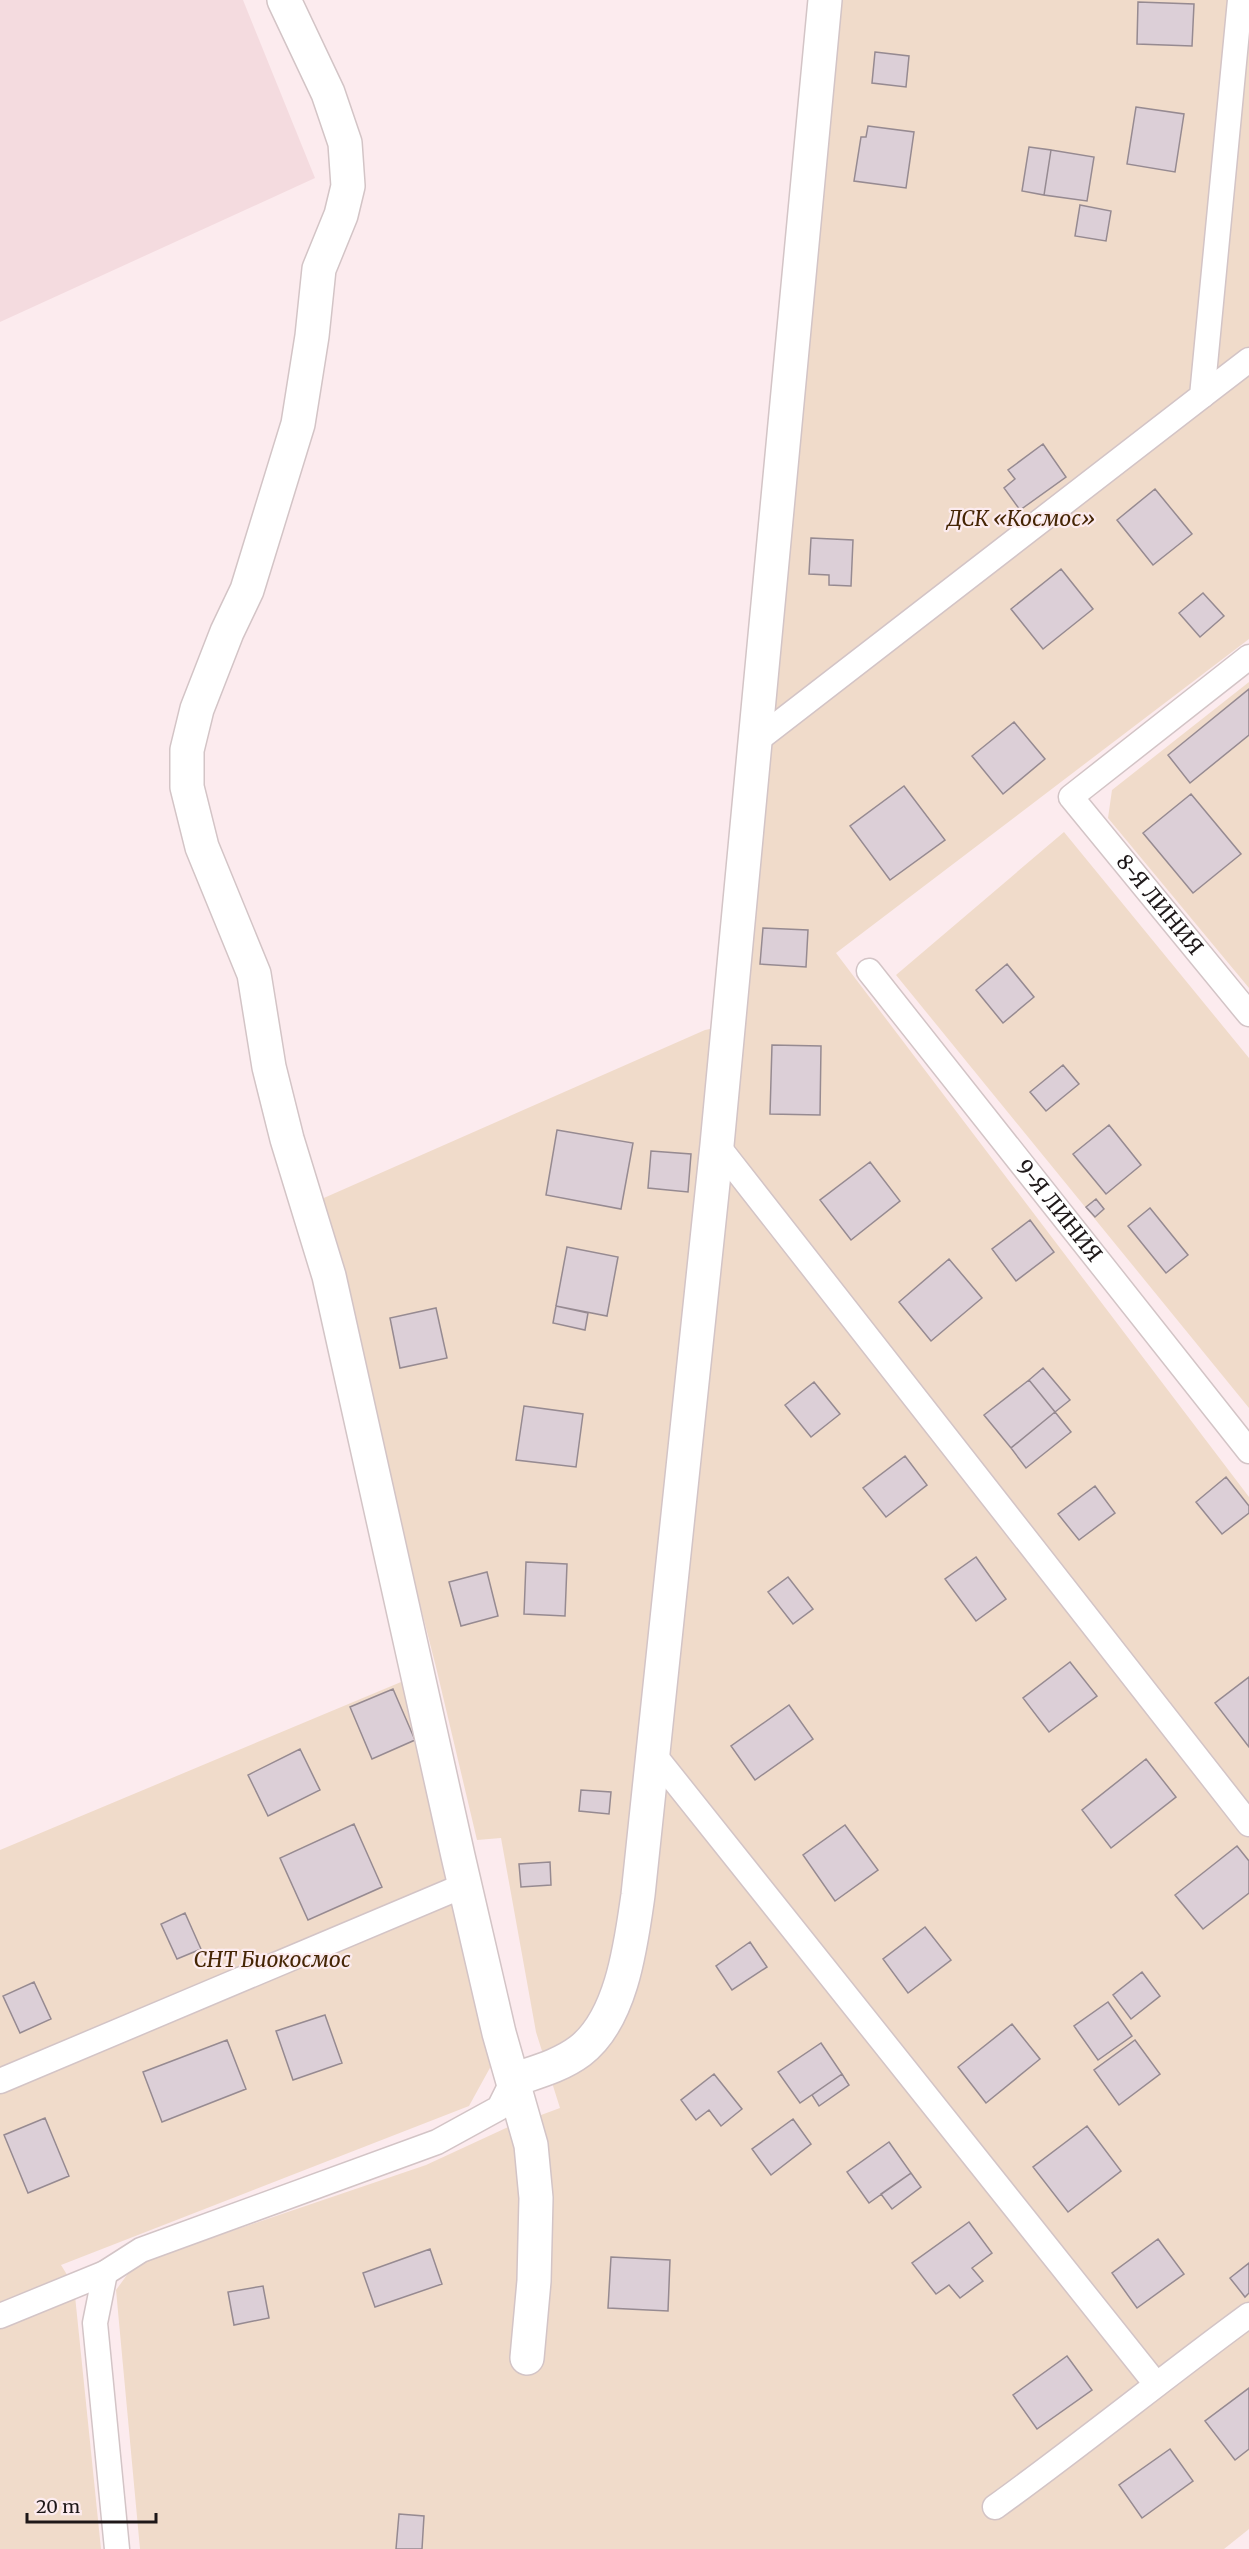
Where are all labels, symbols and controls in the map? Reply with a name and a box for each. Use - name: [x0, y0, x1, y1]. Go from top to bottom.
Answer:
- park label: ДСК «Космос»: [945, 505, 1095, 532]
- street label: 8-Я ЛИНИЯ: [1111, 849, 1209, 960]
- street label: 9-Я ЛИНИЯ: [1011, 1154, 1108, 1267]
- park label: СНТ Биокосмос: [193, 1946, 351, 1973]
- scale bar: [27, 2486, 156, 2524]
- text: 20 m: [36, 2495, 80, 2518]

